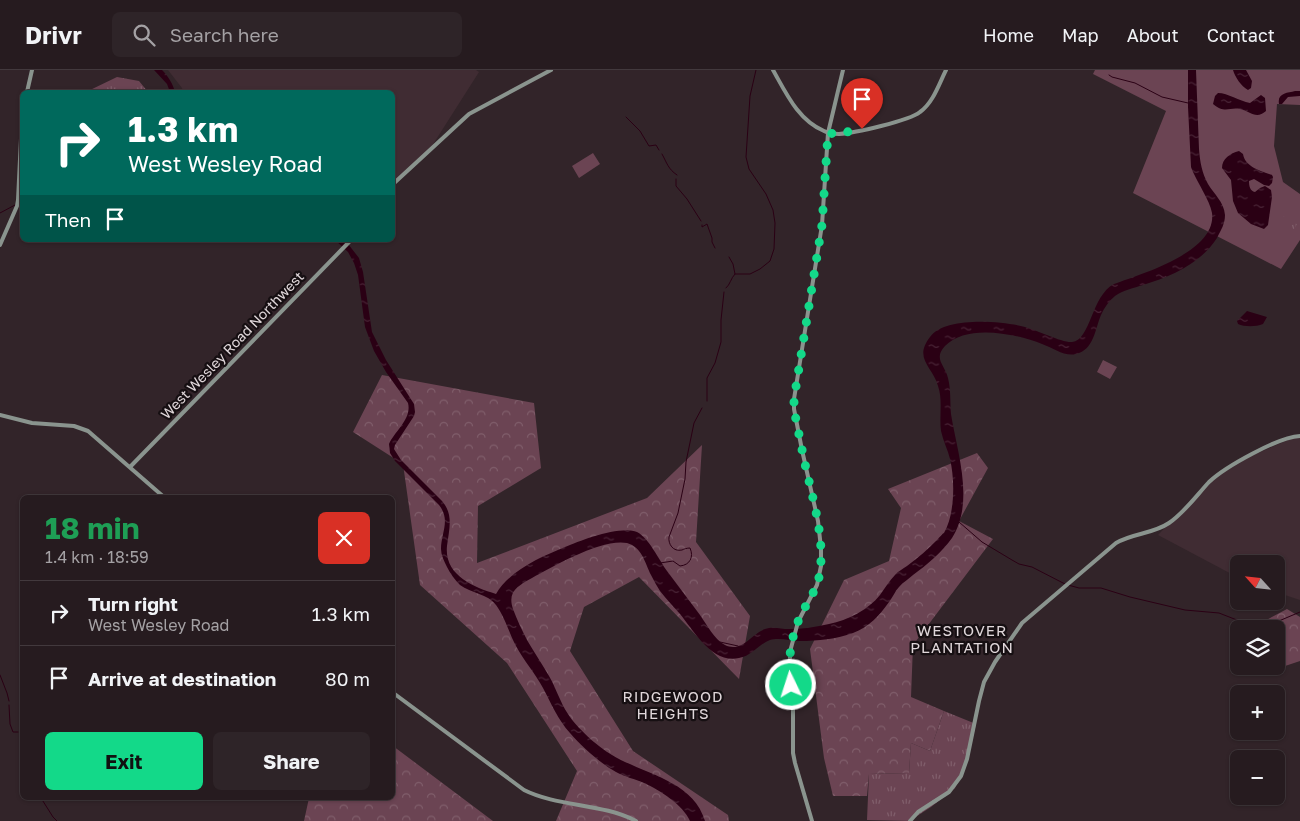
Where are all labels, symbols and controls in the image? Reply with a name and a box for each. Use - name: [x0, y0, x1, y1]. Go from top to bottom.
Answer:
- search box: [112, 12, 462, 57]
- text: Drivr: [25, 20, 82, 49]
- icon: search: [130, 21, 158, 49]
- text: Search here: [170, 23, 279, 46]
- text: Home: [983, 24, 1034, 46]
- text: Map: [1062, 24, 1099, 46]
- text: About: [1127, 24, 1179, 46]
- text: Contact: [1207, 24, 1275, 46]
- pin: [841, 78, 883, 129]
- icon: arrive: [848, 85, 876, 113]
- text: 1.3 km: [128, 108, 238, 150]
- icon: right: [45, 110, 110, 175]
- text: West Wesley Road: [128, 150, 322, 177]
- icon: arrive: [101, 205, 129, 233]
- text: Then: [45, 208, 91, 231]
- street label: West Wesley Road Northwest: [157, 268, 307, 422]
- text: 18 min: [45, 510, 140, 546]
- button: close: [318, 512, 370, 564]
- text: 1.4 km · 18:59: [45, 547, 149, 567]
- north arrow: [1230, 555, 1285, 610]
- map controls: [1230, 555, 1285, 805]
- text: Turn right: [88, 592, 178, 615]
- icon: right: [45, 599, 73, 627]
- text: 1.3 km: [312, 602, 370, 625]
- text: West Wesley Road: [88, 615, 229, 635]
- button: layers: [1230, 620, 1285, 675]
- district label: WESTOVER PLANTATION: [910, 621, 1014, 656]
- position arrow: [764, 658, 816, 710]
- icon: arrive: [45, 664, 73, 692]
- text: Arrive at destination: [88, 667, 276, 690]
- text: 80 m: [325, 667, 370, 690]
- button: +: [1230, 685, 1285, 740]
- district label: RIDGEWOOD HEIGHTS: [622, 687, 724, 722]
- button: Exit: [45, 732, 203, 790]
- button: Share: [213, 732, 370, 790]
- button: −: [1230, 750, 1285, 805]

